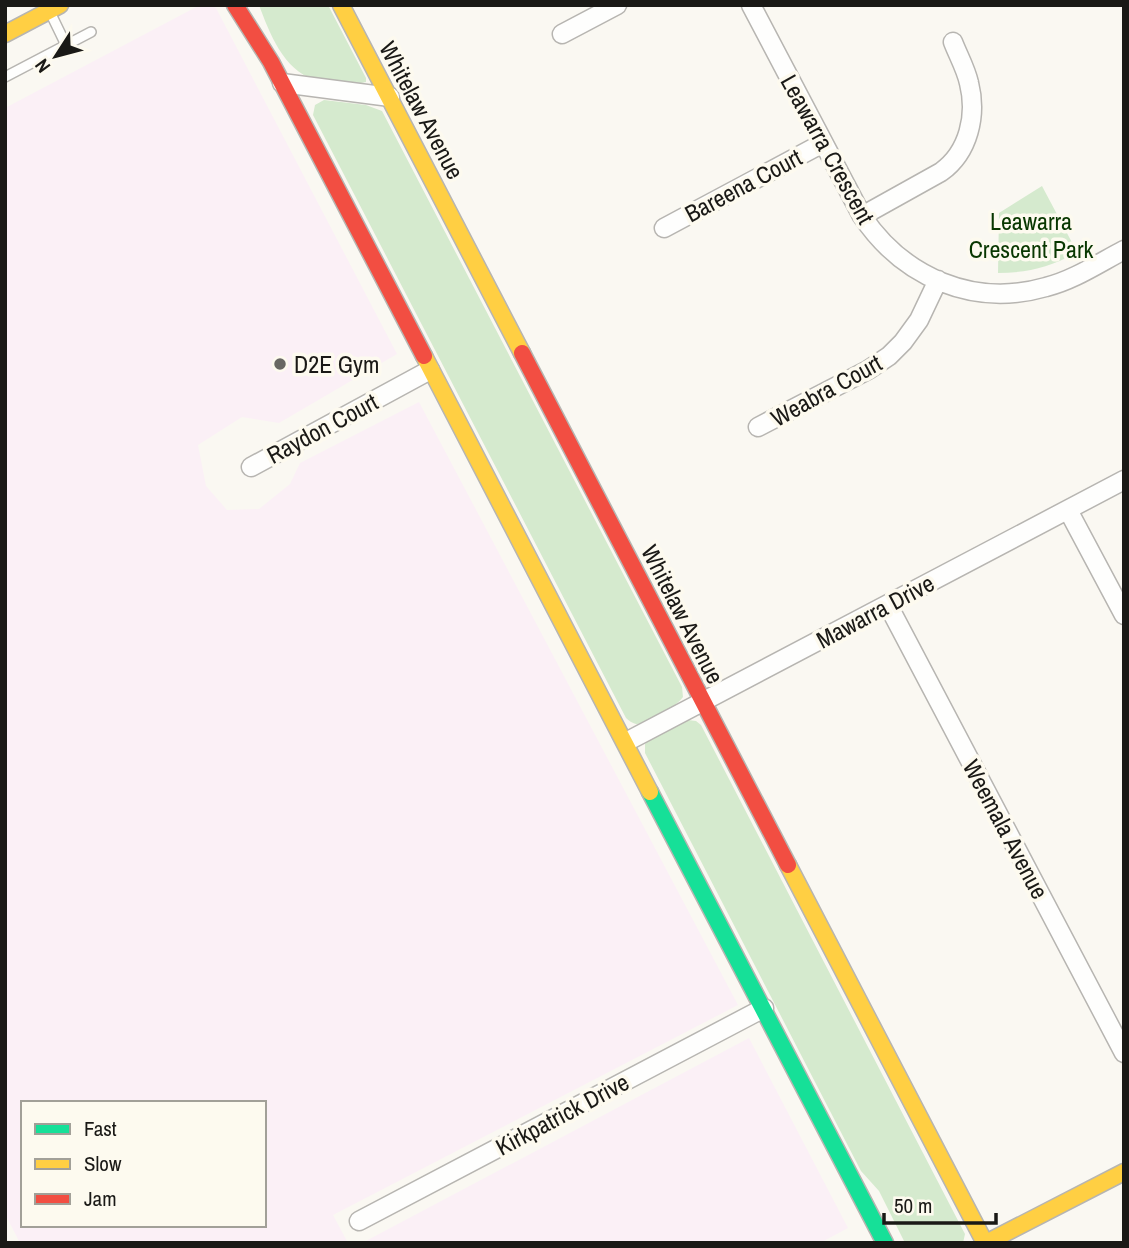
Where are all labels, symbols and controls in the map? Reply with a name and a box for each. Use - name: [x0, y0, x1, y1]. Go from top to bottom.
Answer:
- north arrow: [21, 21, 91, 91]
- street label: Whitelaw Avenue: [372, 36, 472, 184]
- text: N: [28, 54, 56, 78]
- street label: Leawarra Crescent: [774, 69, 883, 230]
- street label: Bareena Court: [679, 141, 807, 229]
- park label: Leawarra Crescent Park: [969, 205, 1093, 265]
- street label: Weabra Court: [765, 346, 888, 434]
- place label: D2E Gym: [294, 348, 379, 380]
- marker: D2E Gym: [272, 356, 288, 372]
- street label: Raydon Court: [261, 385, 384, 471]
- street label: Whitelaw Avenue: [634, 539, 732, 689]
- street label: Mawarra Drive: [811, 567, 939, 655]
- street label: Weemala Avenue: [956, 754, 1056, 904]
- street label: Kirkpatrick Drive: [490, 1065, 634, 1163]
- legend: [21, 1101, 266, 1227]
- text: Fast: [84, 1114, 117, 1143]
- text: Slow: [84, 1149, 122, 1178]
- scale bar: [884, 1182, 996, 1226]
- text: Jam: [84, 1184, 117, 1213]
- text: 50 m: [894, 1191, 932, 1220]

